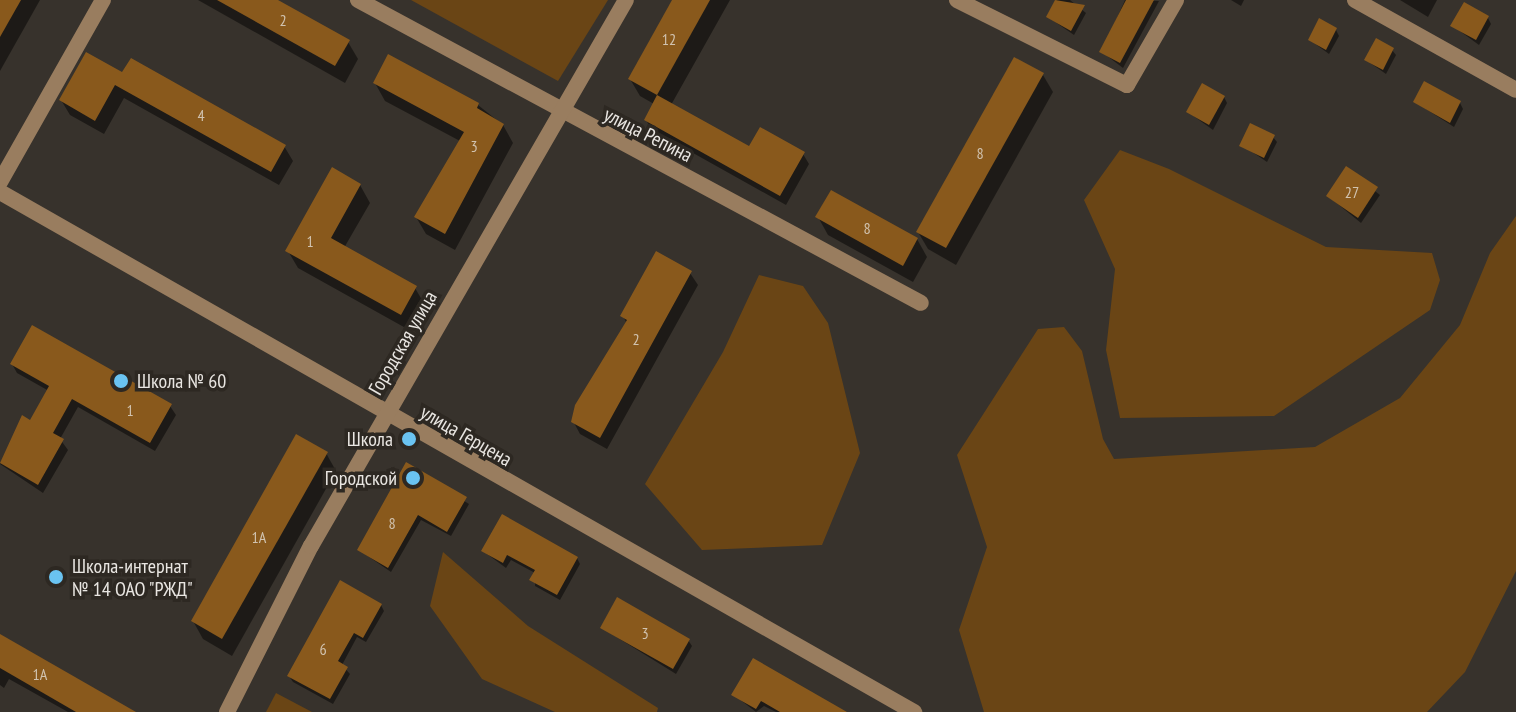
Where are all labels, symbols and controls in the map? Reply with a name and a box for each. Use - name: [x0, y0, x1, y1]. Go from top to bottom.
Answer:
- house number: 2: [279, 10, 287, 30]
- house number: 12: [662, 29, 676, 49]
- street label: улица Репина: [600, 103, 696, 167]
- house number: 4: [197, 105, 205, 125]
- house number: 3: [470, 136, 478, 156]
- house number: 8: [976, 143, 984, 163]
- house number: 27: [1345, 182, 1359, 202]
- house number: 8: [863, 218, 871, 238]
- house number: 1: [306, 231, 314, 251]
- street label: Городская улица: [364, 287, 442, 399]
- house number: 2: [632, 329, 640, 349]
- place label: Школа № 60: [137, 369, 226, 393]
- marker: Школа № 60: [112, 372, 130, 390]
- house number: 1: [126, 400, 134, 420]
- street label: улица Герцена: [416, 400, 516, 472]
- place label: Школа: [347, 427, 393, 451]
- marker: Школа: [400, 430, 418, 448]
- place label: Городской: [325, 466, 397, 490]
- marker: Городской: [404, 469, 422, 487]
- house number: 8: [388, 513, 396, 533]
- house number: 1А: [252, 527, 266, 547]
- place label: Школа-интернат № 14 ОАО "РЖД": [72, 554, 194, 601]
- marker: Школа-интернат № 14 ОАО "РЖД": [47, 568, 65, 586]
- house number: 3: [641, 623, 649, 643]
- house number: 6: [319, 639, 327, 659]
- house number: 1А: [33, 664, 47, 684]

